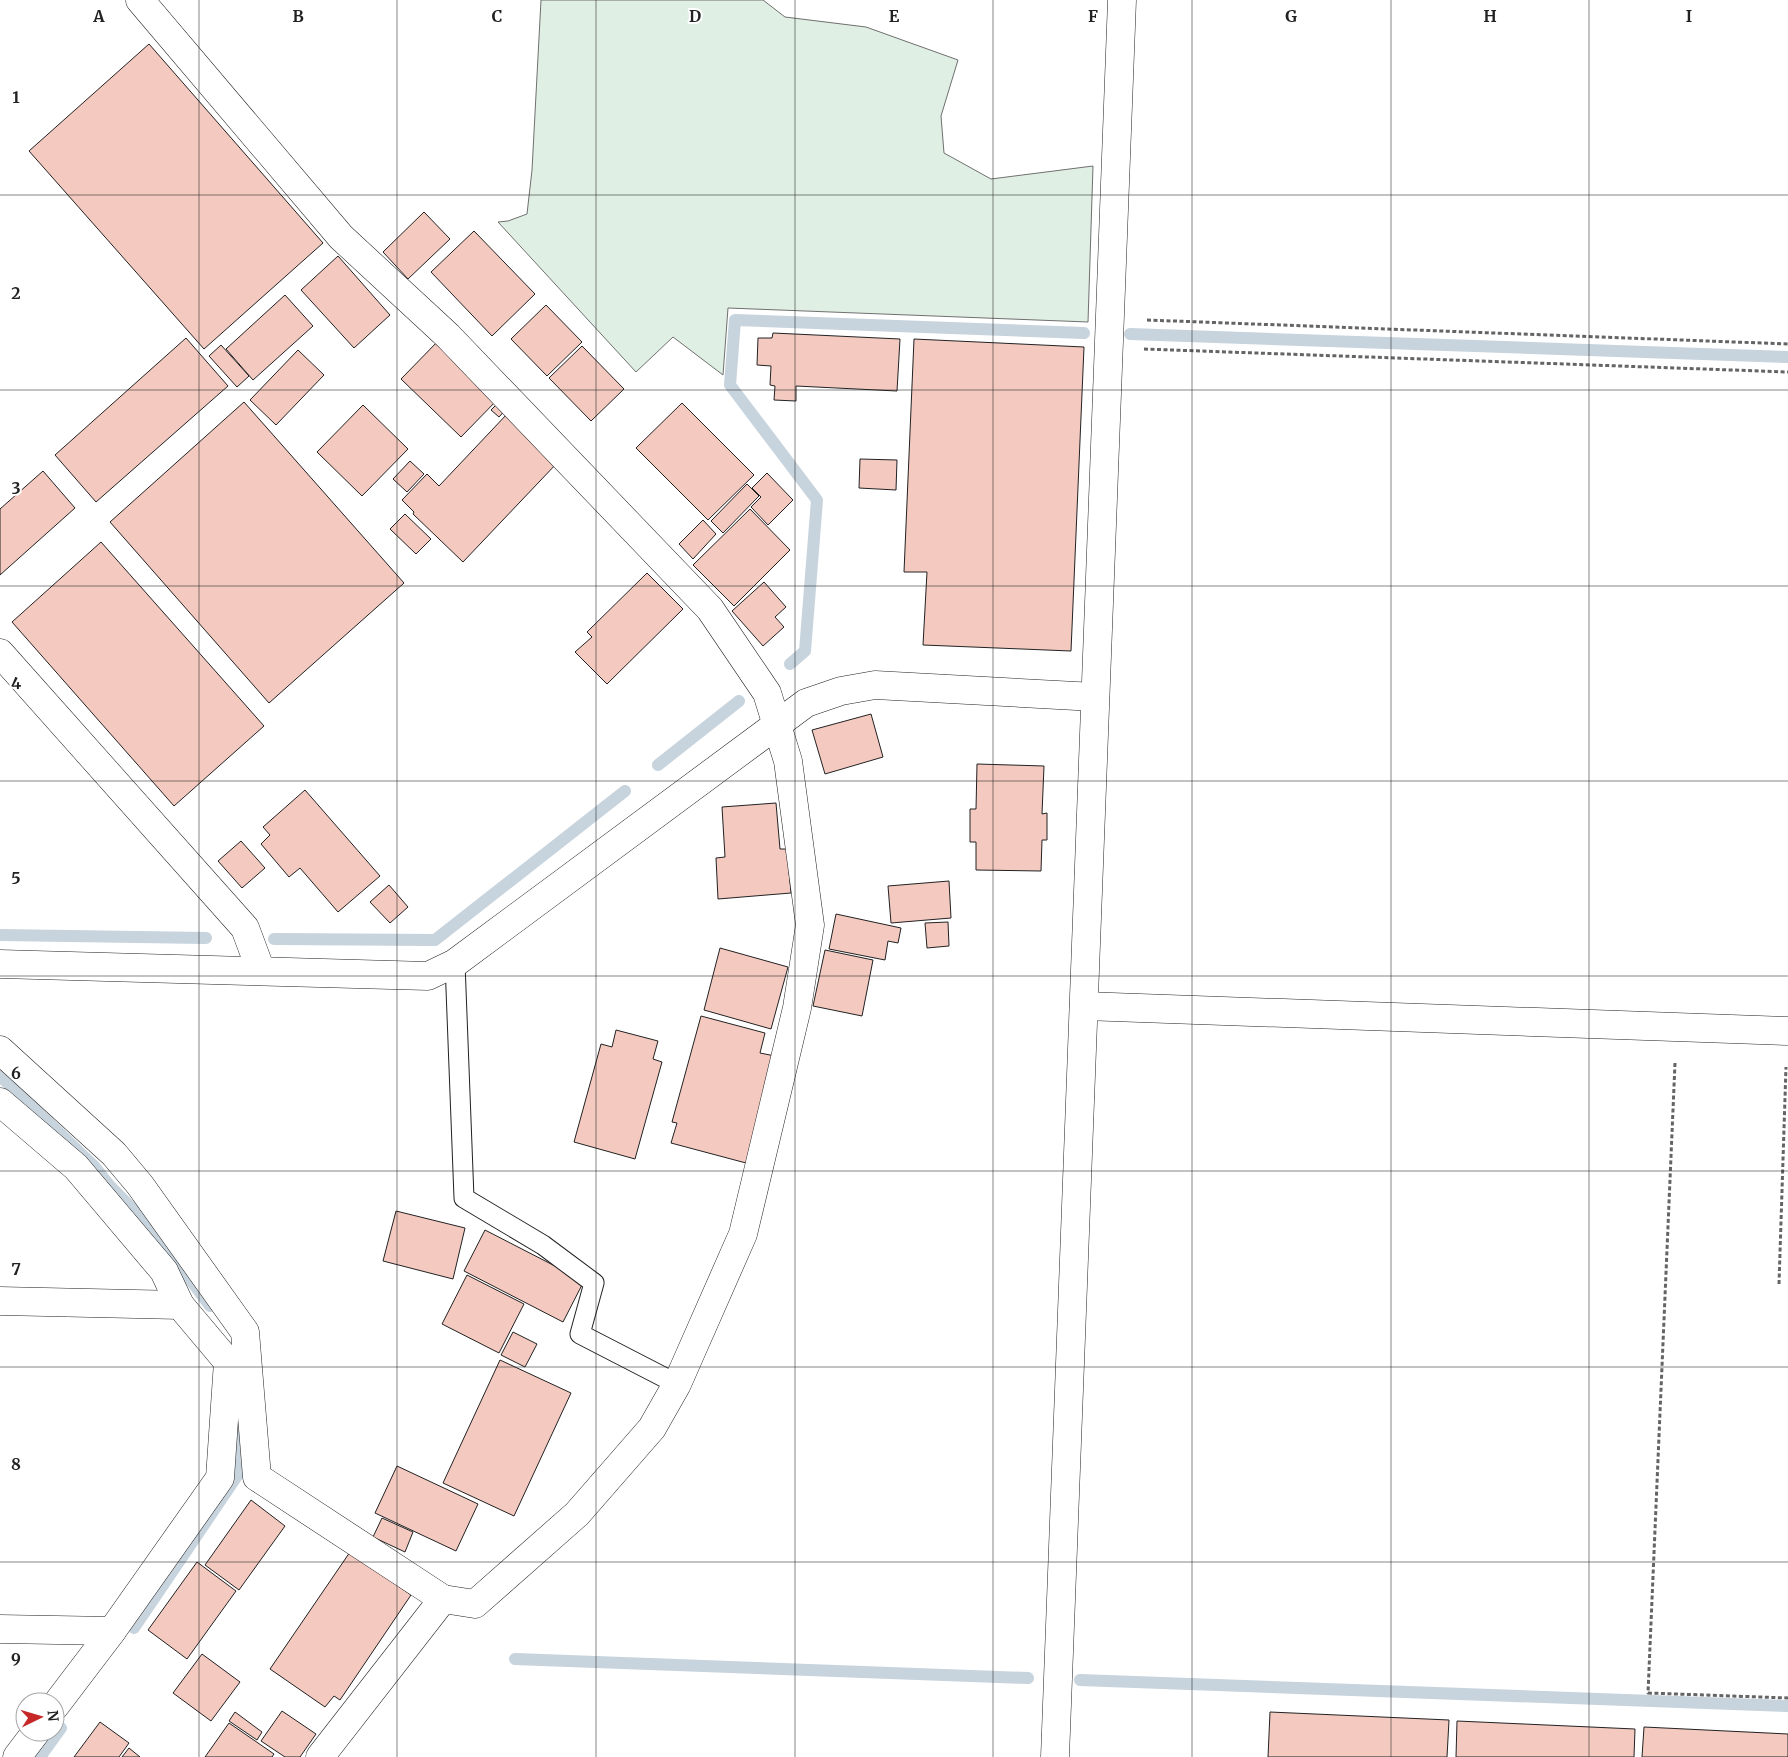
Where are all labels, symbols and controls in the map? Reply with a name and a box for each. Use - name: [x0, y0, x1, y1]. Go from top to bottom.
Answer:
- text: A: [92, 6, 105, 26]
- text: B: [292, 6, 304, 26]
- text: C: [492, 6, 502, 26]
- text: D: [689, 6, 701, 26]
- text: E: [889, 6, 900, 26]
- text: F: [1088, 6, 1098, 26]
- text: G: [1285, 6, 1297, 26]
- text: H: [1483, 6, 1497, 26]
- text: I: [1686, 6, 1692, 26]
- text: 1: [12, 87, 20, 107]
- text: 2: [11, 283, 21, 303]
- text: 3: [11, 478, 21, 498]
- text: 4: [11, 673, 21, 693]
- text: 5: [11, 868, 21, 888]
- text: 6: [11, 1063, 21, 1083]
- text: 7: [11, 1259, 21, 1279]
- text: 8: [11, 1454, 21, 1474]
- text: 9: [11, 1649, 21, 1669]
- north arrow: [15, 1692, 65, 1742]
- text: N: [44, 1710, 62, 1722]

